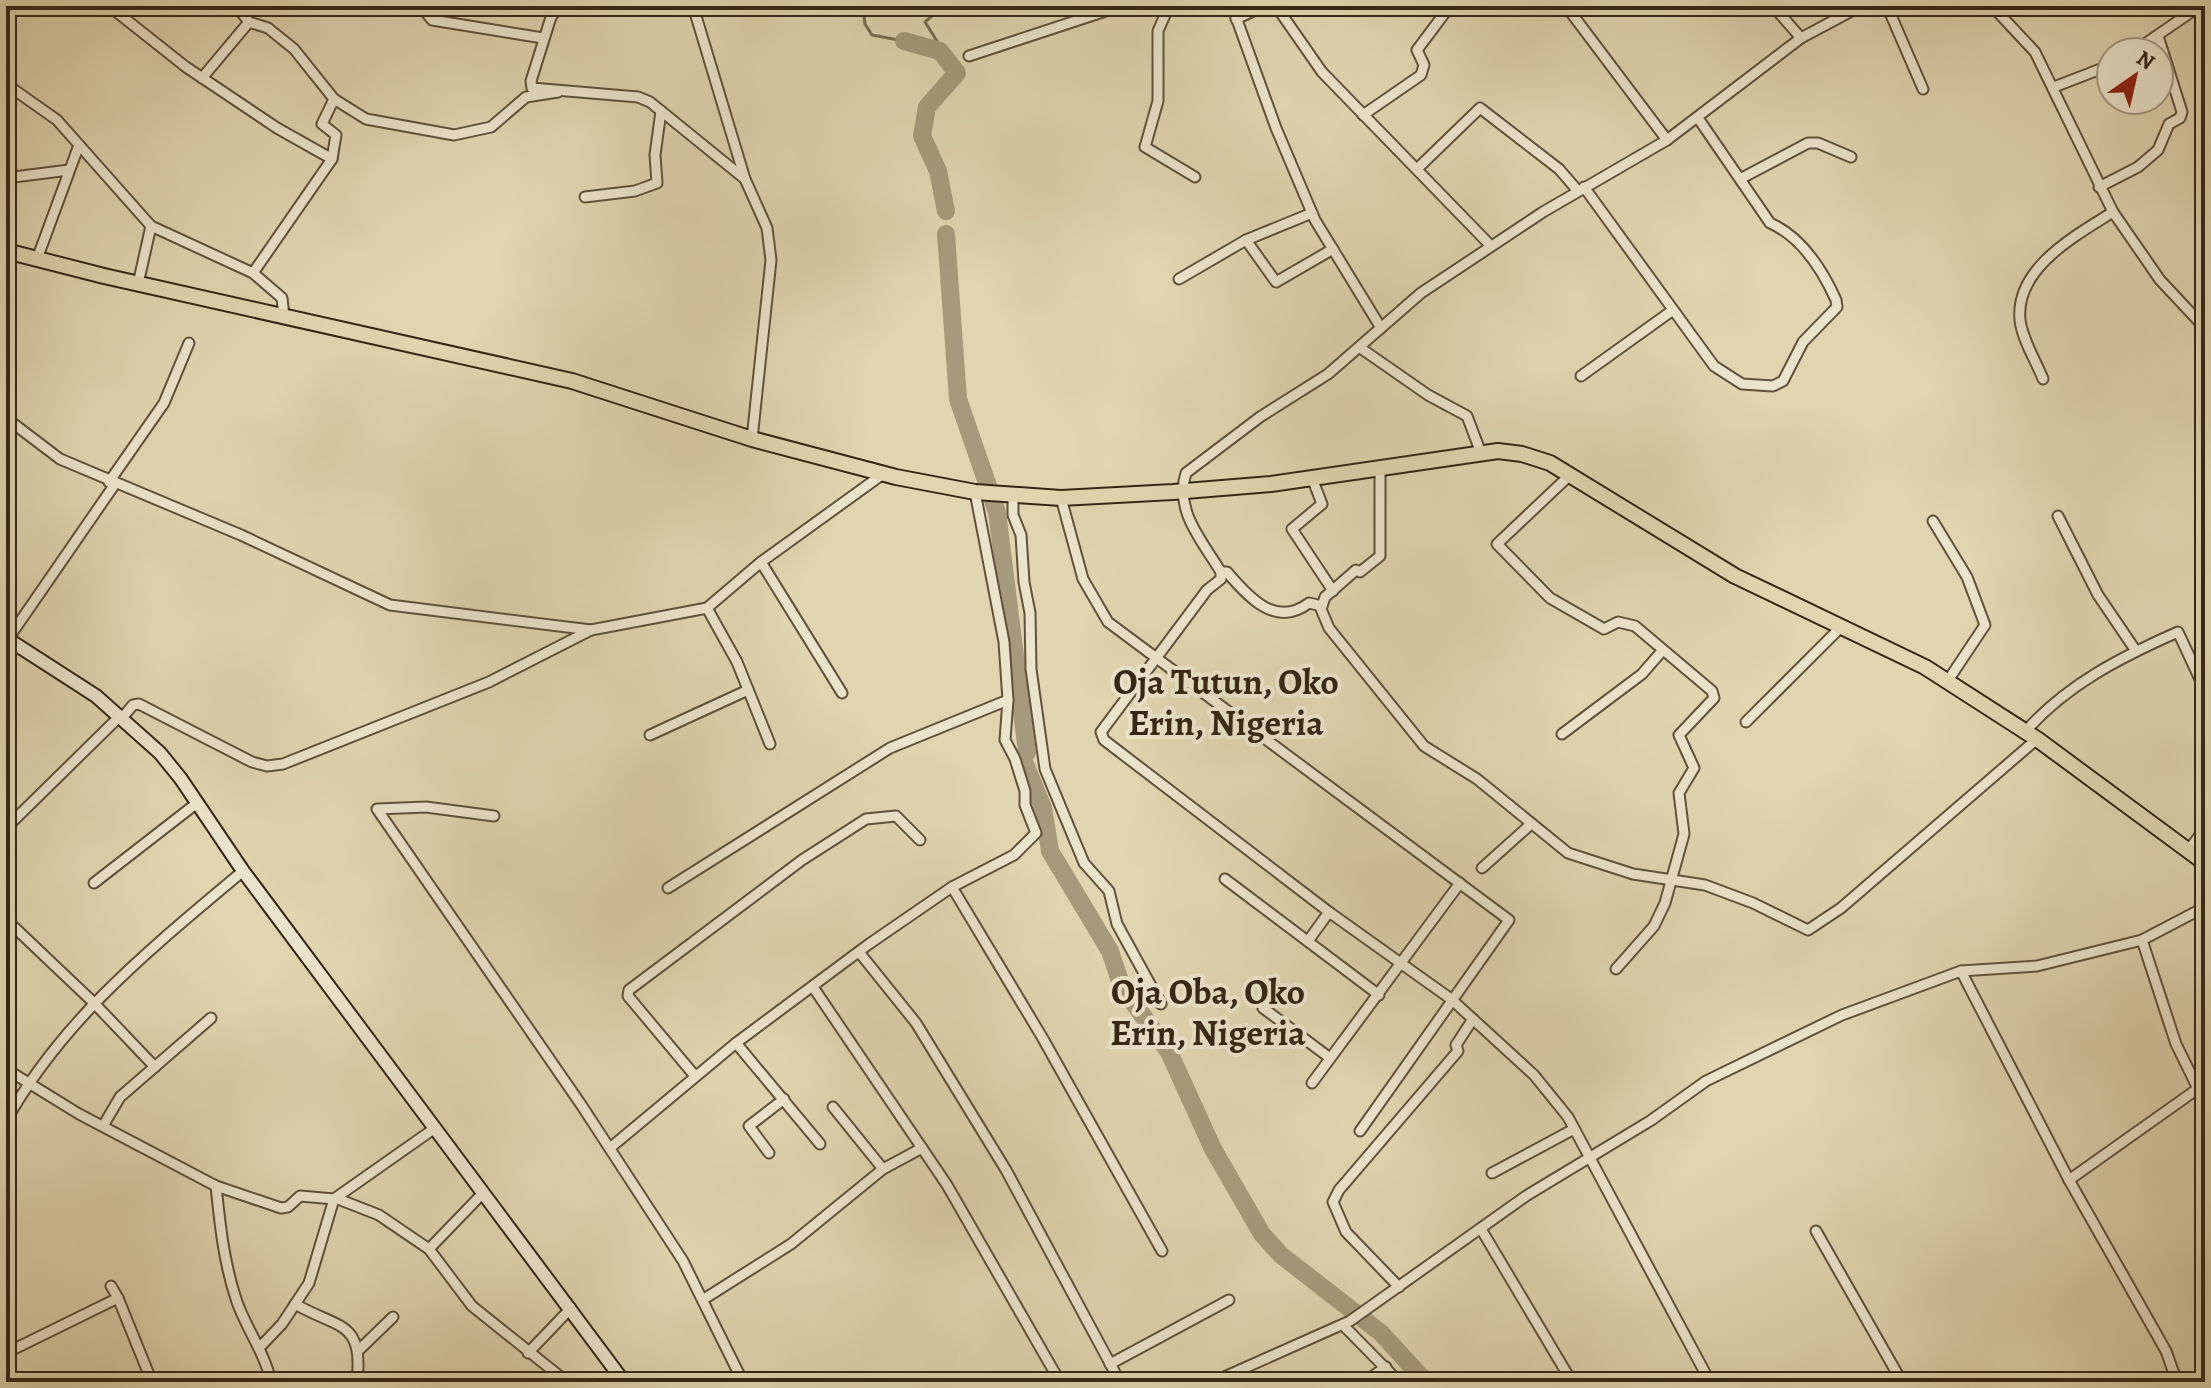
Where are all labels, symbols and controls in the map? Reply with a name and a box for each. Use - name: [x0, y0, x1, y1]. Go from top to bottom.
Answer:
- north arrow: [2095, 36, 2175, 116]
- text: N: [2131, 43, 2161, 77]
- district label: Oja Tutun, Oko Erin, Nigeria: [1113, 657, 1339, 747]
- district label: Oja Oba, Oko Erin, Nigeria: [1110, 967, 1306, 1057]

